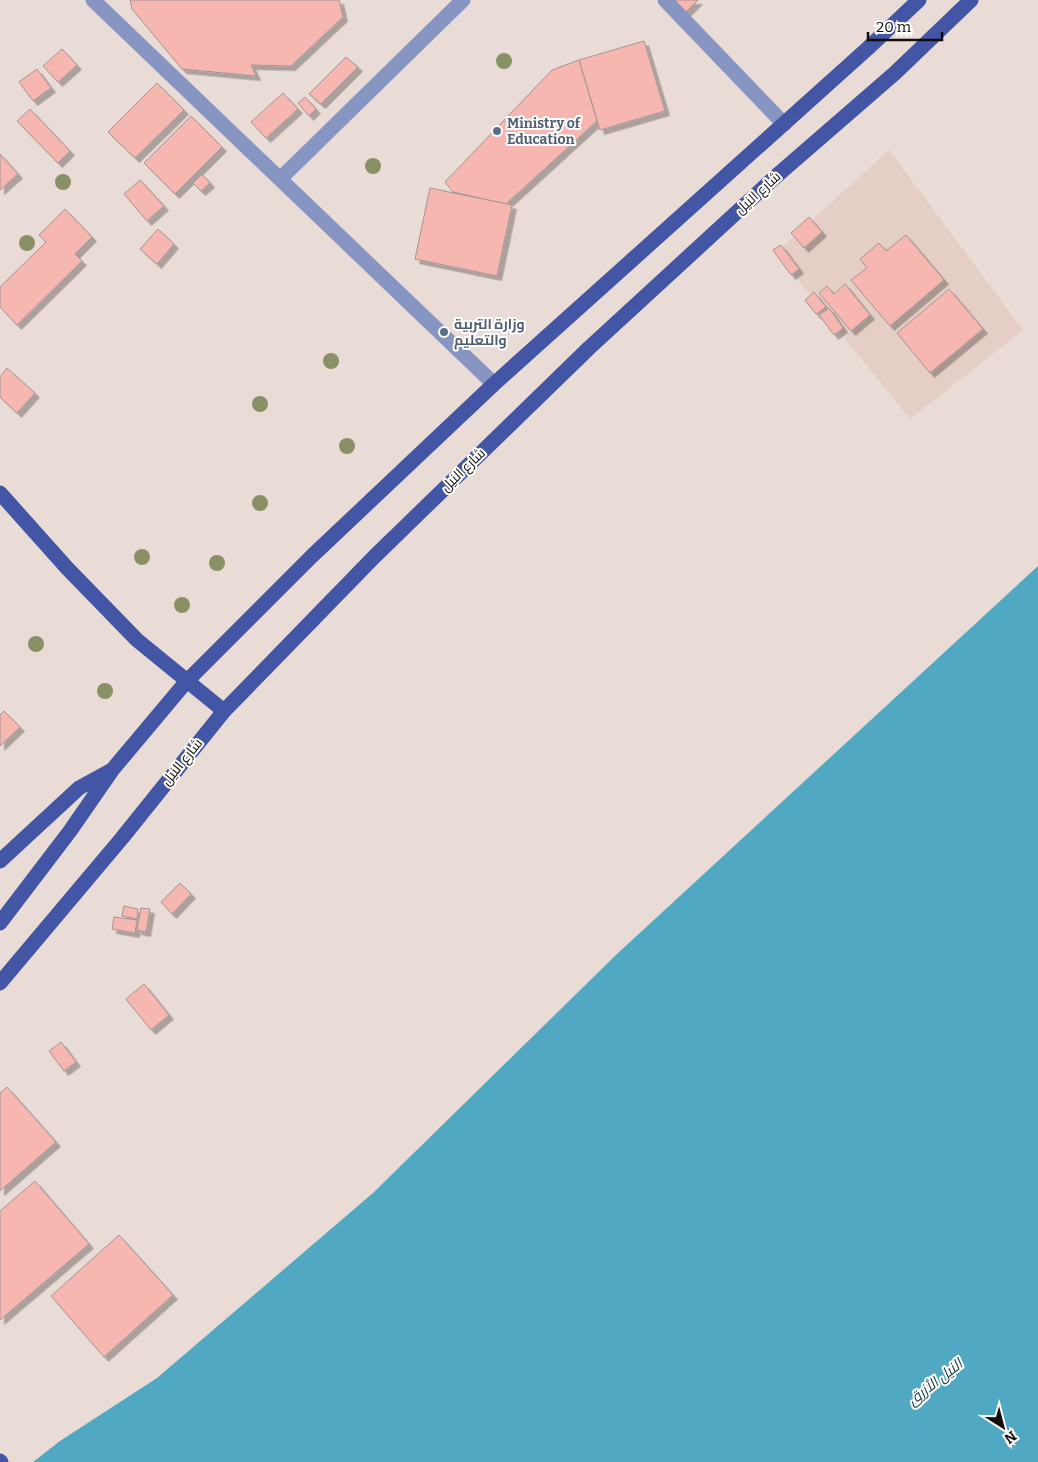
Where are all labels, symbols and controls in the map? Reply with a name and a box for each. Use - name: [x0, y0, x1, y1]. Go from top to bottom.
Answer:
- scale bar: [868, 10, 942, 42]
- text: 20 m: [876, 18, 912, 36]
- place label: Ministry of Education: [507, 115, 581, 148]
- marker: Ministry of Education: [491, 125, 503, 137]
- street label: شارع النيل: [732, 168, 784, 218]
- place label: وزارة التربية والتعليم: [454, 316, 525, 350]
- marker: وزارة التربية والتعليم: [438, 326, 450, 338]
- street label: شارع النيل: [437, 445, 489, 495]
- street label: شارع النيل: [158, 735, 206, 789]
- water label: النيل الأزرق: [904, 1354, 968, 1409]
- north arrow: [978, 1402, 1028, 1452]
- text: N: [1001, 1427, 1020, 1447]

